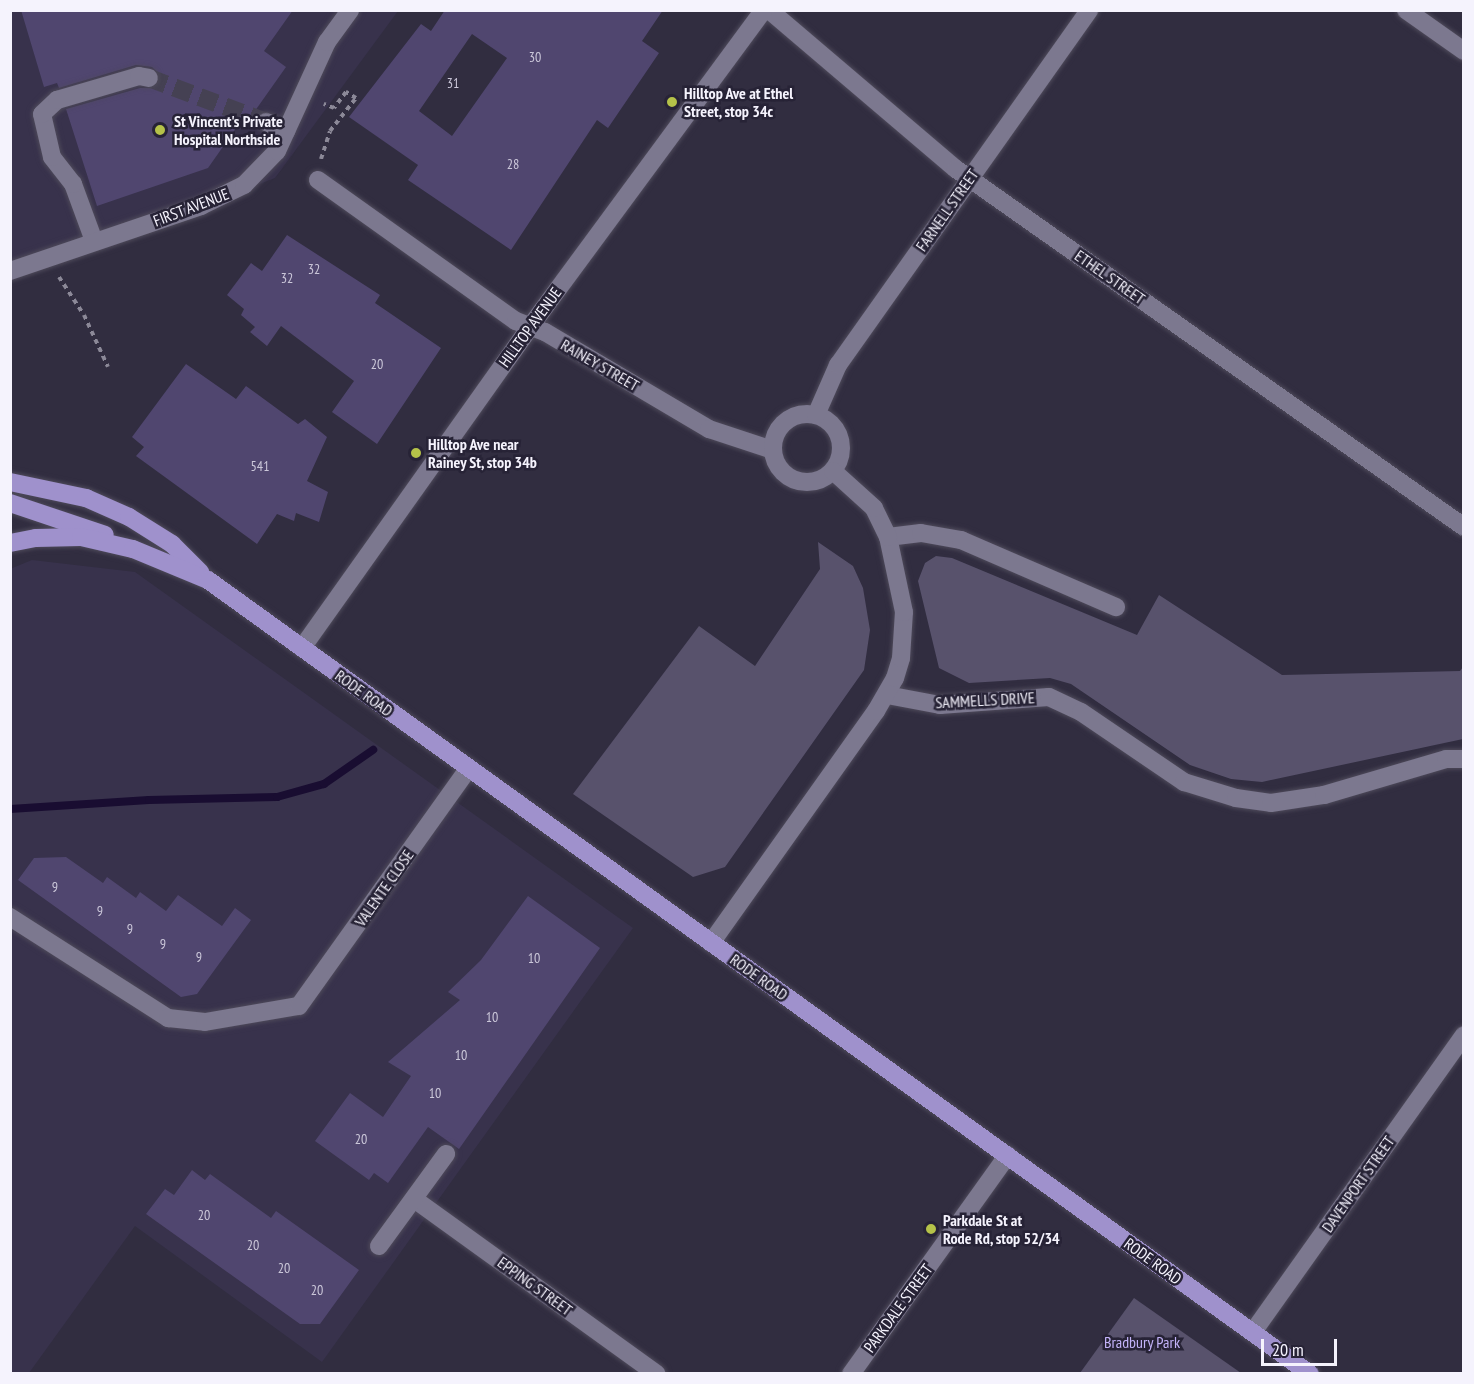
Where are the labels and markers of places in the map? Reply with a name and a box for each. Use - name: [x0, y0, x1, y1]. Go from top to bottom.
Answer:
- place label: Hilltop Ave at Ethel Street, stop 34c: [684, 83, 794, 121]
- marker: Hilltop Ave at Ethel Street, stop 34c: [665, 95, 679, 109]
- place label: St Vincent's Private Hospital Northside: [174, 111, 283, 149]
- marker: St Vincent's Private Hospital Northside: [151, 121, 169, 139]
- place label: Hilltop Ave near Rainey St, stop 34b: [428, 434, 538, 472]
- marker: Hilltop Ave near Rainey St, stop 34b: [409, 446, 423, 460]
- place label: Parkdale St at Rode Rd, stop 52/34: [943, 1210, 1061, 1248]
- marker: Parkdale St at Rode Rd, stop 52/34: [924, 1222, 938, 1236]

